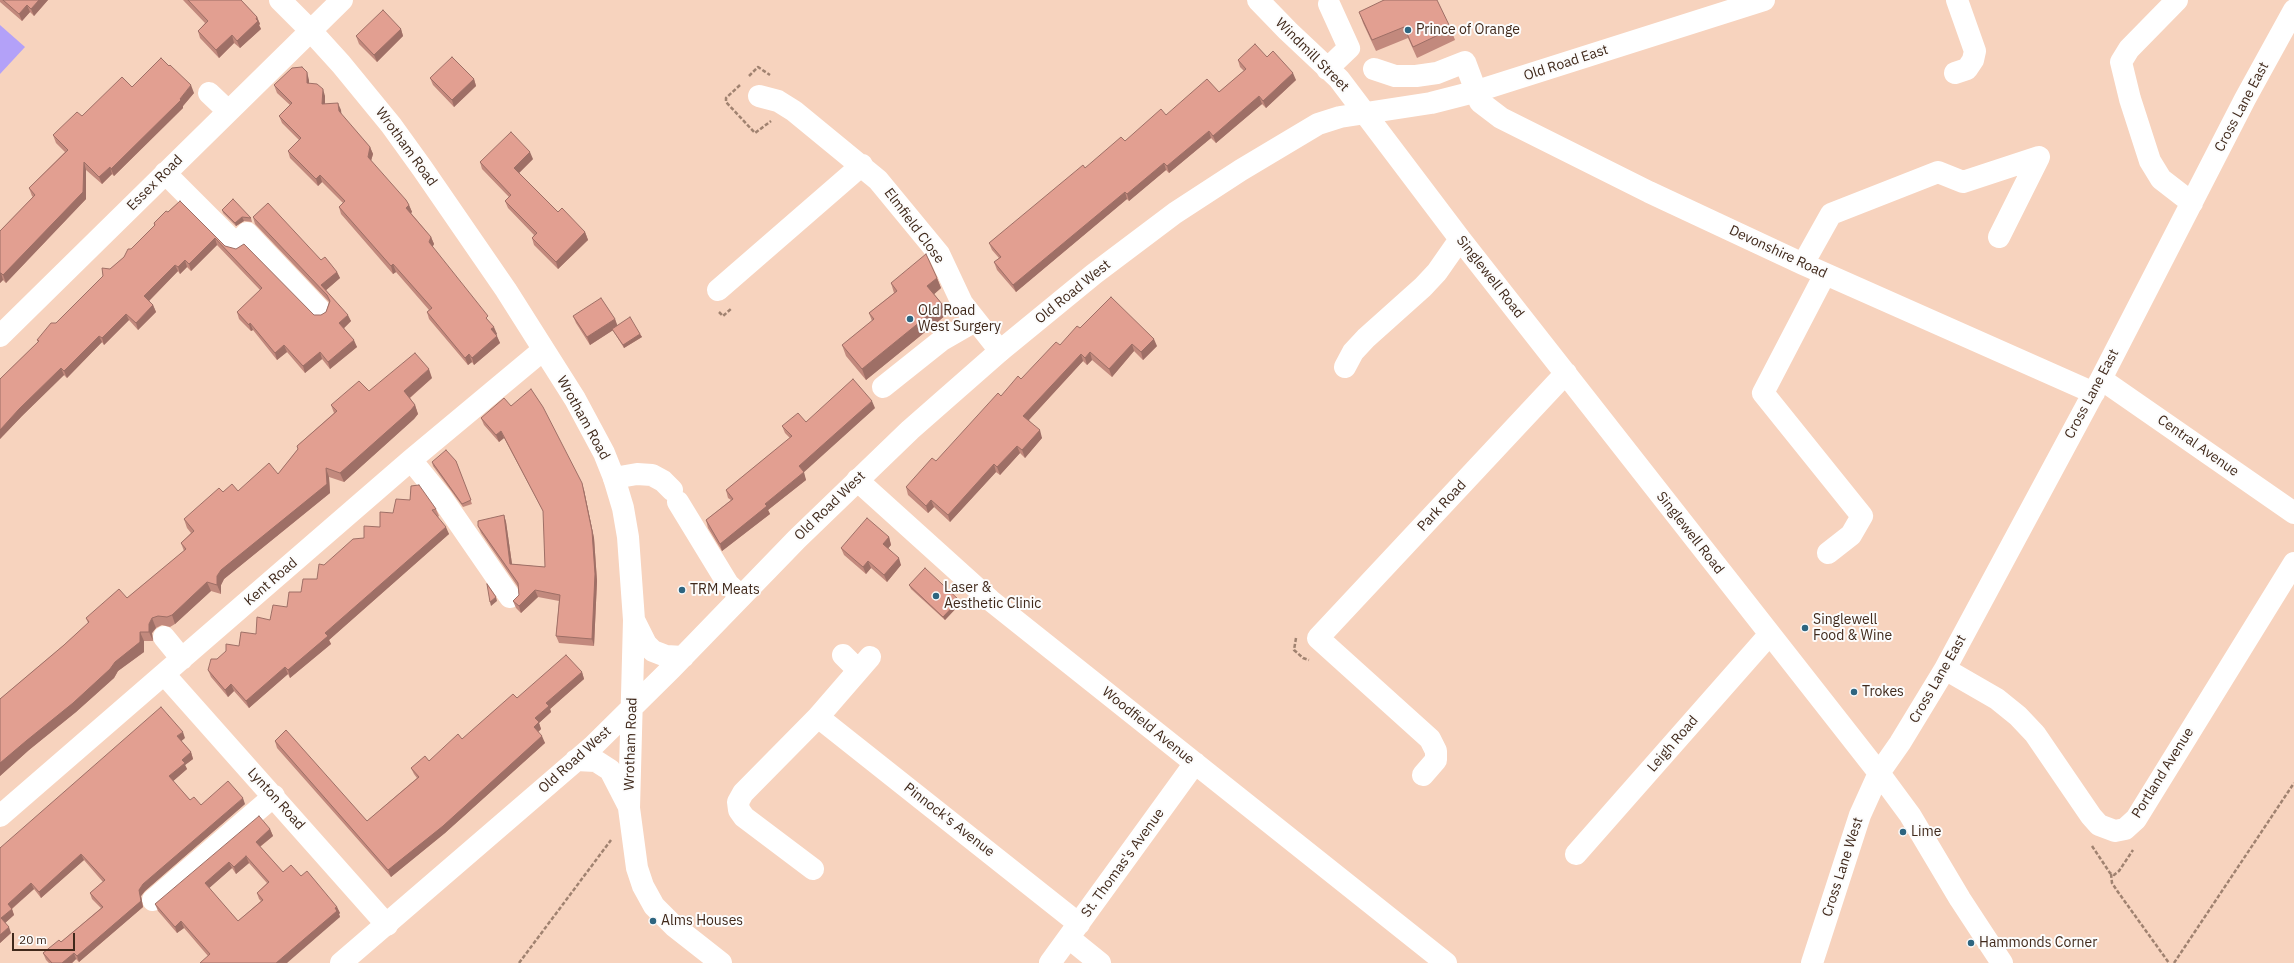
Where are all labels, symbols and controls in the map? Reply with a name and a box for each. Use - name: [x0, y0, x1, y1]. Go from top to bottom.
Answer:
- street label: Windmill Street: [1272, 15, 1352, 95]
- place label: Prince of Orange: [1416, 22, 1520, 38]
- marker: Prince of Orange: [1403, 25, 1413, 35]
- street label: Old Road East: [1522, 41, 1610, 85]
- street label: Cross Lane East: [2211, 59, 2273, 155]
- street label: Wrotham Road: [372, 104, 440, 190]
- street label: Essex Road: [124, 152, 186, 214]
- street label: Elmfield Close: [880, 185, 948, 267]
- street label: Devonshire Road: [1726, 222, 1830, 282]
- street label: Singlewell Road: [1453, 233, 1527, 321]
- street label: Old Road West: [1032, 256, 1114, 328]
- place label: Old Road West Surgery: [918, 303, 1001, 336]
- marker: Old Road West Surgery: [905, 314, 915, 324]
- street label: Cross Lane East: [2061, 346, 2123, 442]
- street label: Wrotham Road: [553, 373, 613, 463]
- street label: Central Avenue: [2154, 412, 2242, 480]
- street label: Old Road West: [791, 468, 869, 544]
- street label: Park Road: [1414, 477, 1470, 535]
- street label: Singlewell Road: [1653, 489, 1727, 577]
- street label: Kent Road: [241, 554, 301, 610]
- place label: Laser & Aesthetic Clinic: [944, 580, 1041, 612]
- place label: TRM Meats: [690, 582, 760, 598]
- marker: TRM Meats: [677, 585, 687, 595]
- marker: Laser & Aesthetic Clinic: [931, 591, 941, 601]
- place label: Singlewell Food & Wine: [1813, 612, 1892, 644]
- marker: Singlewell Food & Wine: [1800, 623, 1810, 633]
- street label: Cross Lane East: [1906, 632, 1970, 726]
- street label: Woodfield Avenue: [1099, 684, 1197, 768]
- place label: Trokes: [1862, 684, 1904, 700]
- marker: Trokes: [1849, 687, 1859, 697]
- street label: Wrotham Road: [621, 697, 641, 791]
- street label: Leigh Road: [1644, 712, 1702, 776]
- street label: Old Road West: [535, 723, 615, 797]
- street label: Portland Avenue: [2128, 725, 2198, 821]
- street label: Lynton Road: [244, 765, 308, 833]
- street label: Pinnock's Avenue: [900, 779, 998, 861]
- street label: St. Thomas's Avenue: [1078, 805, 1168, 921]
- street label: Cross Lane West: [1819, 815, 1867, 919]
- place label: Lime: [1911, 824, 1941, 840]
- marker: Lime: [1898, 827, 1908, 837]
- place label: Alms Houses: [661, 913, 743, 929]
- marker: Alms Houses: [648, 916, 658, 926]
- scale bar: [14, 925, 77, 951]
- text: 20 m: [19, 932, 47, 947]
- place label: Hammonds Corner: [1979, 935, 2097, 951]
- marker: Hammonds Corner: [1966, 938, 1976, 948]

